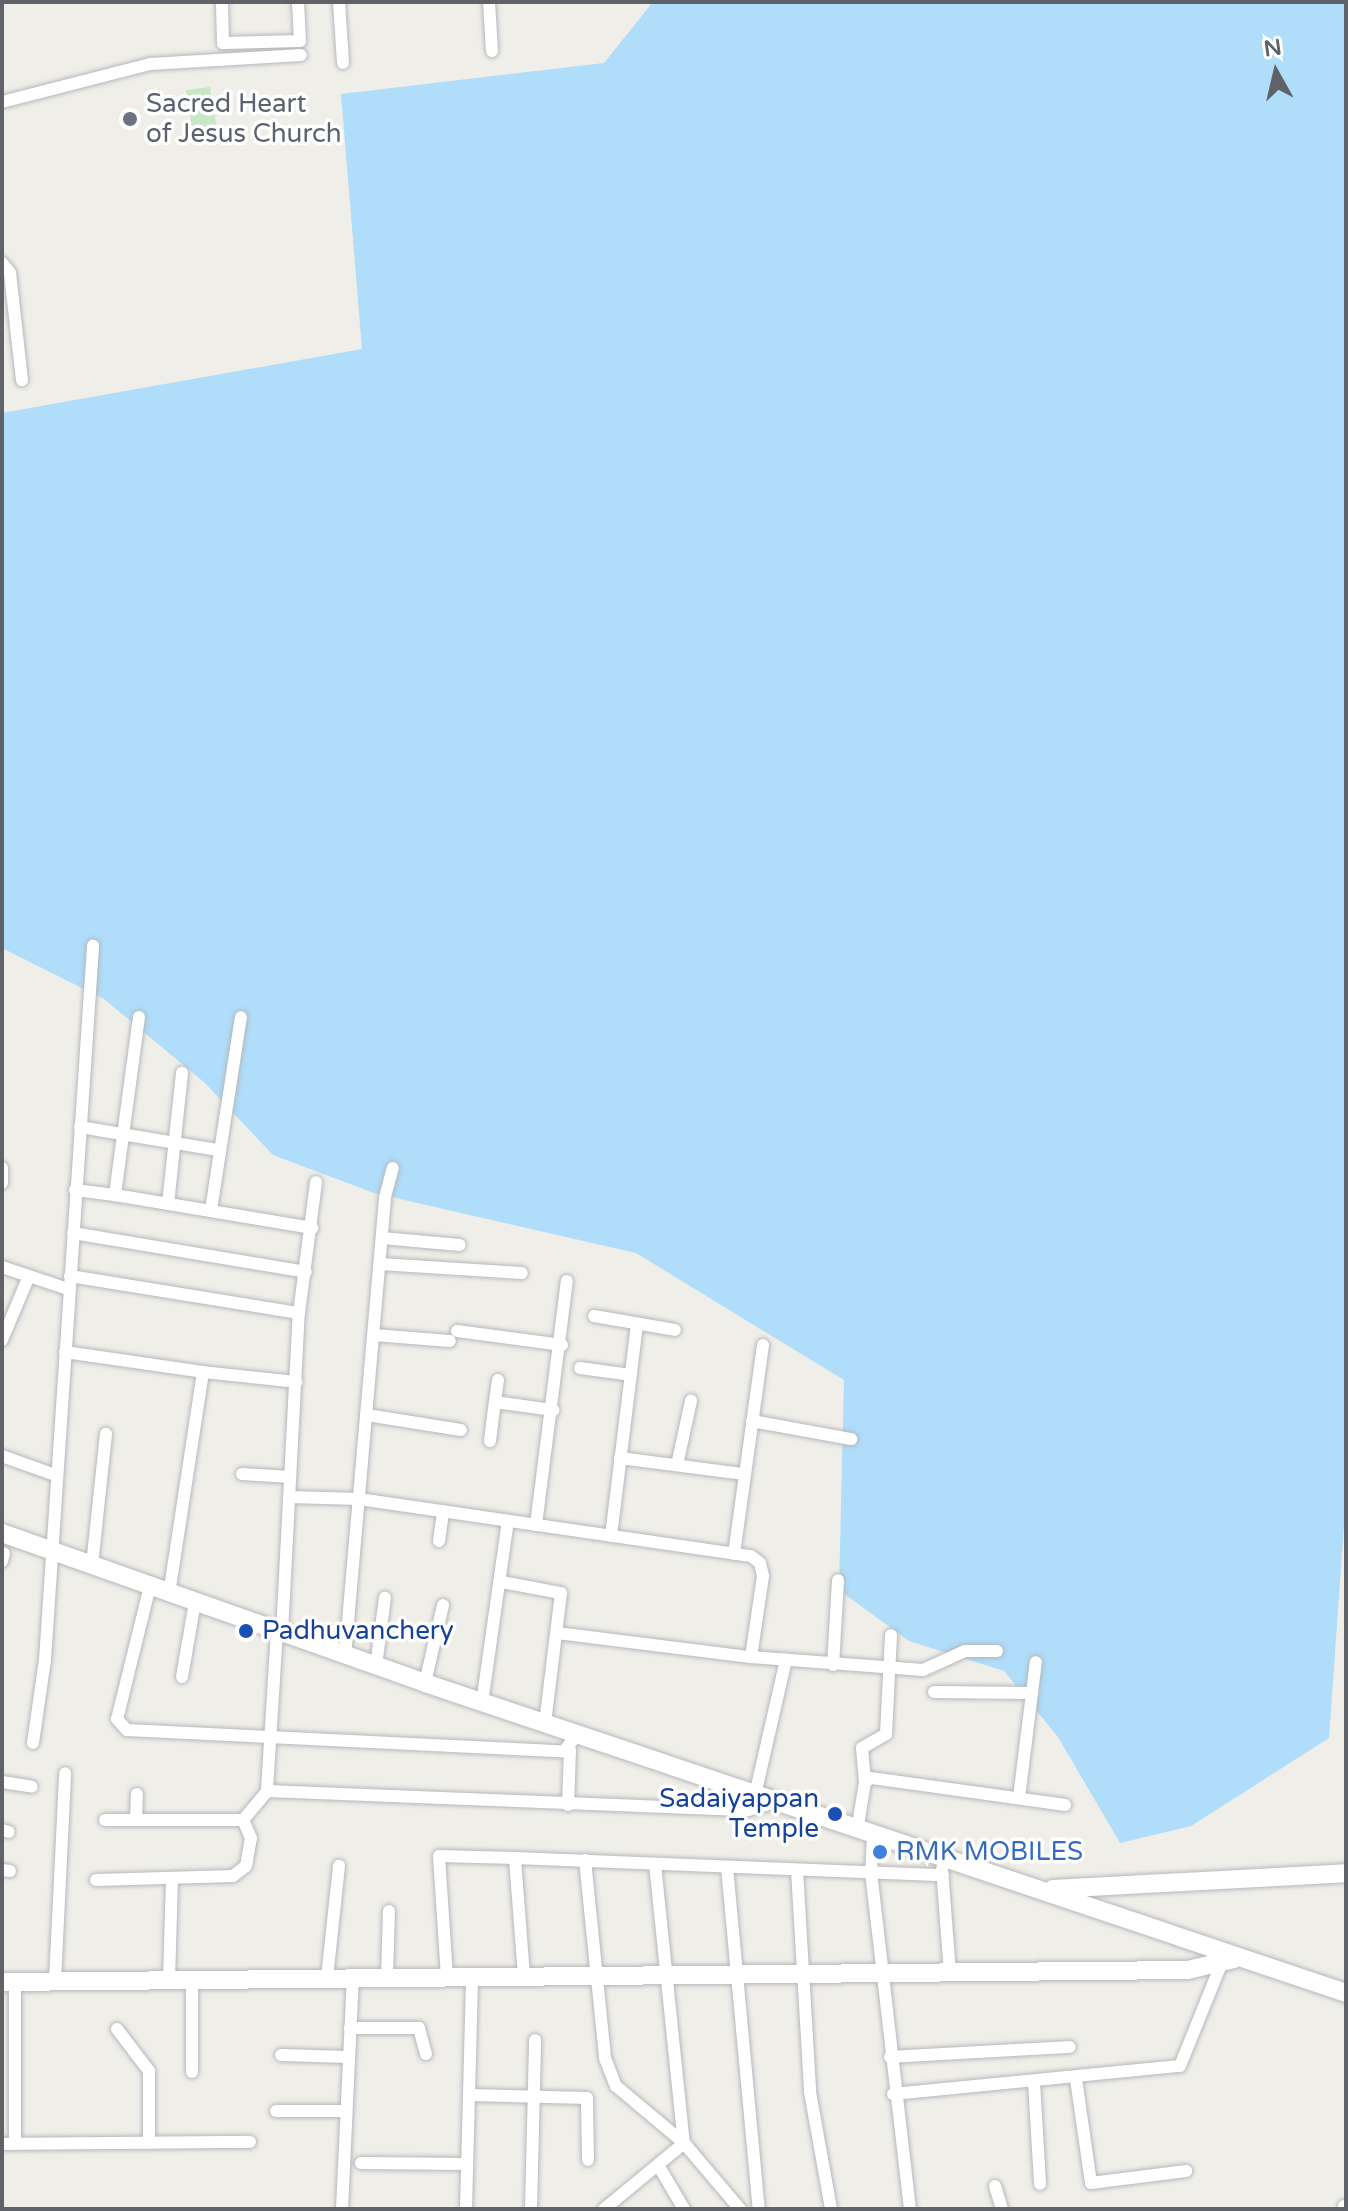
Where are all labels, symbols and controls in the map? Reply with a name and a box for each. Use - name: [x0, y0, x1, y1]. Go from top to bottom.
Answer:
- north arrow: [1236, 32, 1316, 112]
- text: N: [1262, 34, 1283, 62]
- place label: Sacred Heart of Jesus Church: [146, 88, 342, 150]
- marker: Sacred Heart of Jesus Church: [121, 110, 139, 128]
- place label: Padhuvanchery: [262, 1615, 454, 1647]
- marker: Padhuvanchery: [237, 1622, 255, 1640]
- place label: Sadaiyappan Temple: [659, 1783, 819, 1844]
- marker: Sadaiyappan Temple: [826, 1805, 844, 1823]
- place label: RMK MOBILES: [896, 1836, 1083, 1868]
- marker: RMK MOBILES: [871, 1843, 889, 1861]

